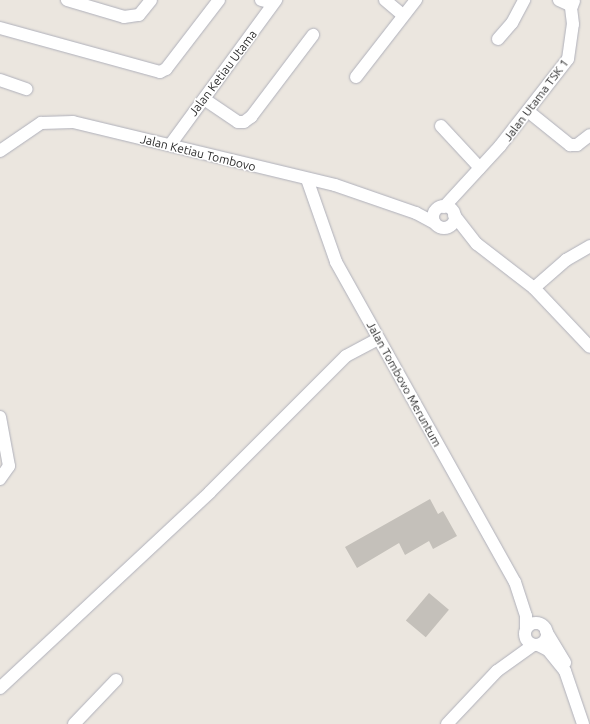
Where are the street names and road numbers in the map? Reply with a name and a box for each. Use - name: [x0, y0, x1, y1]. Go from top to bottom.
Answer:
- street label: Jalan Ketiau Utama: [186, 27, 260, 119]
- street label: Jalan Utama TSK 1: [500, 56, 572, 144]
- street label: Jalan Ketiau Tombovo: [139, 132, 257, 174]
- street label: Jalan Tombovo Meruntum: [363, 319, 445, 449]

